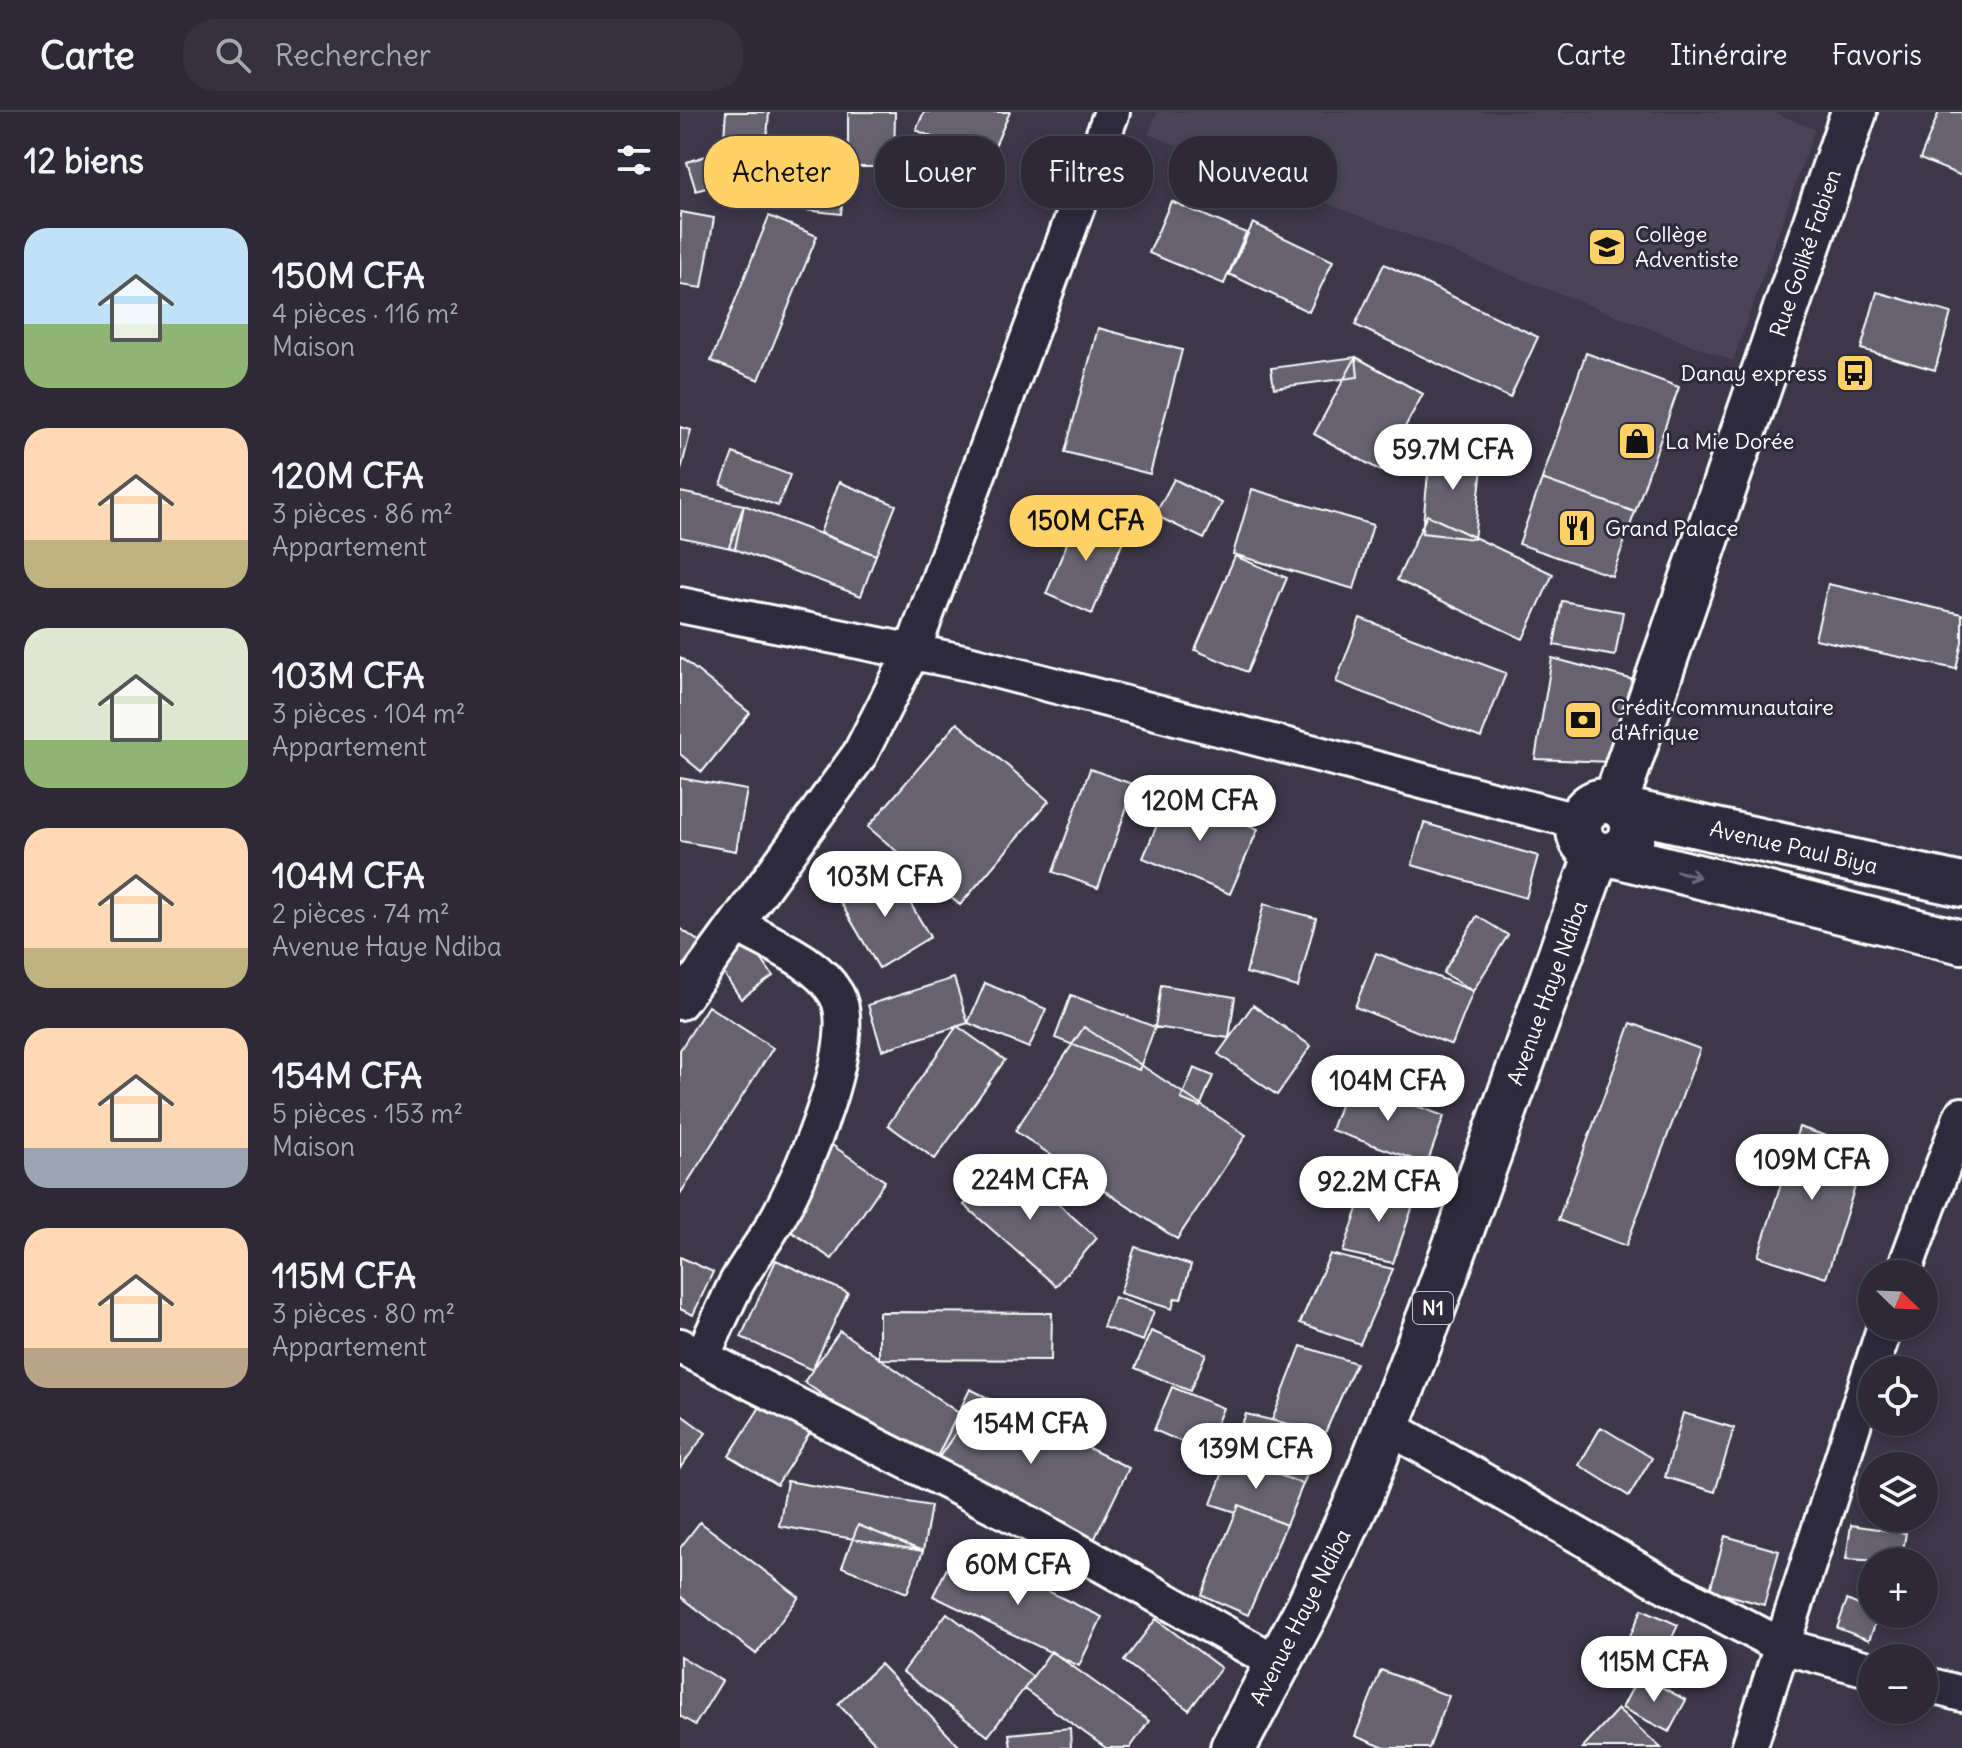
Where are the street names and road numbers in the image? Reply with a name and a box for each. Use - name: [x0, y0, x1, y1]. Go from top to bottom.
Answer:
- street label: Rue Goliké Fabien: [1763, 165, 1847, 341]
- street label: Avenue Paul Biya: [1707, 814, 1881, 880]
- street label: Avenue Haye Ndiba: [1501, 897, 1593, 1089]
- road number: N1: [1413, 1292, 1453, 1324]
- street label: Avenue Haye Ndiba: [1243, 1524, 1357, 1710]

